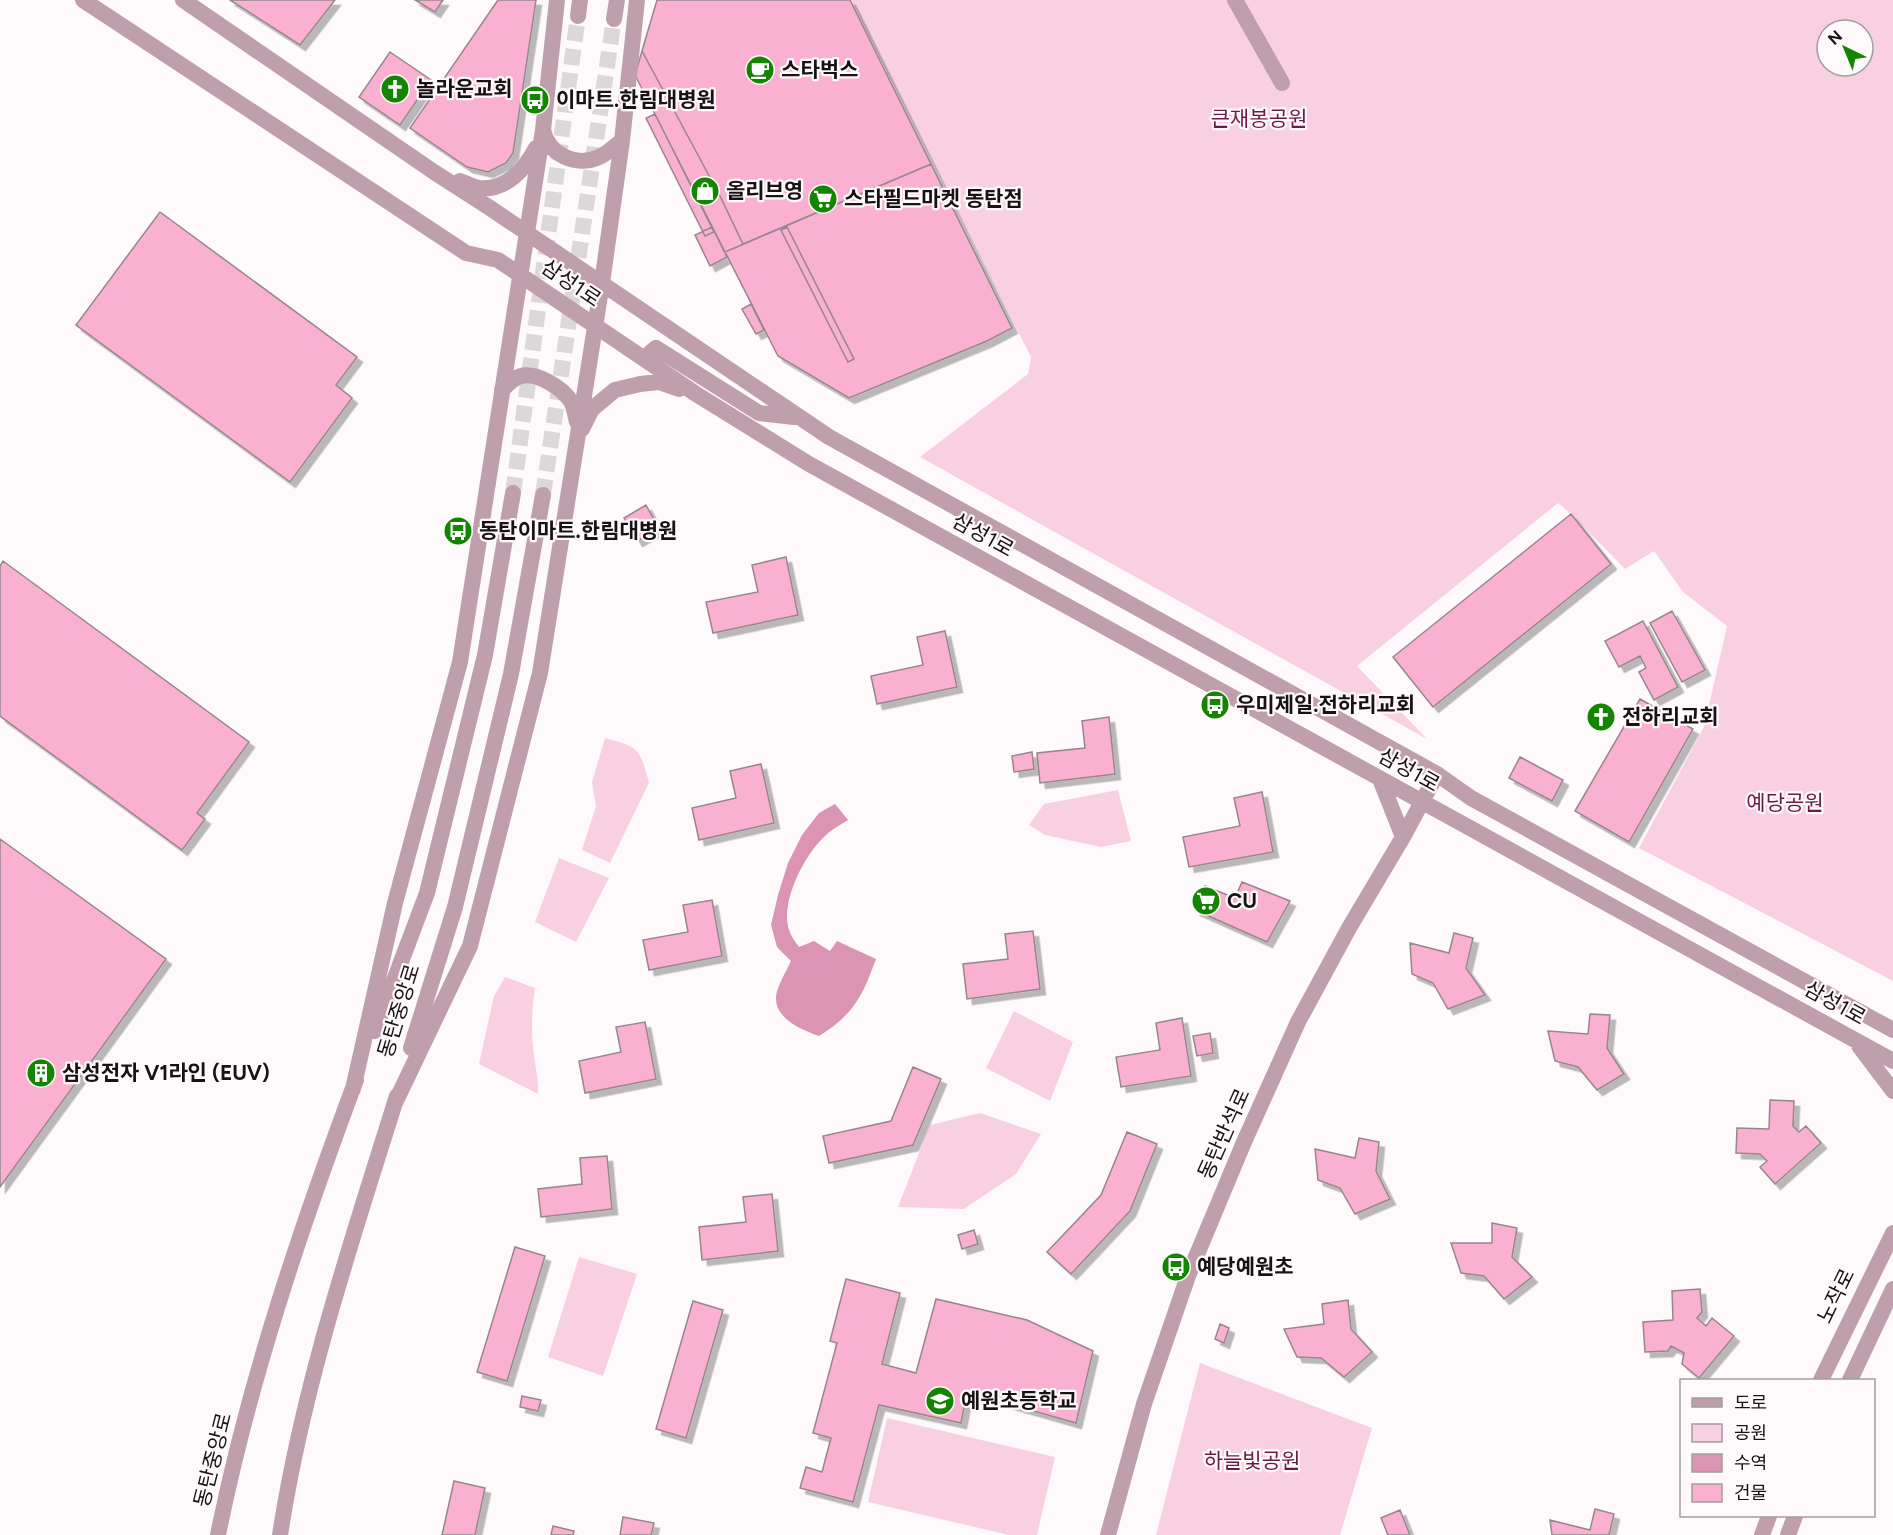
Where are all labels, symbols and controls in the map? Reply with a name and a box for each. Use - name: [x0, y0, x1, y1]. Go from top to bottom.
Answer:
- north arrow: [1815, 18, 1875, 78]
- text: N: [1824, 26, 1846, 49]
- cafe icon: 스타벅스: [744, 54, 776, 86]
- place label: 스타벅스: [781, 57, 858, 82]
- church icon: 놀라운교회: [379, 73, 411, 105]
- place label: 놀라운교회: [416, 76, 513, 101]
- bus stop icon: 이마트.한림대병원: [519, 84, 551, 116]
- place label: 이마트.한림대병원: [556, 87, 716, 112]
- park label: 큰재봉공원: [1211, 106, 1307, 131]
- shop icon: 올리브영: [689, 175, 721, 207]
- place label: 올리브영: [726, 178, 803, 203]
- supermarket icon: 스타필드마켓 동탄점: [807, 183, 839, 215]
- place label: 스타필드마켓 동탄점: [844, 186, 1023, 211]
- street label: 삼성1로: [537, 254, 606, 312]
- street label: 삼성1로: [948, 507, 1018, 562]
- bus stop icon: 동탄이마트.한림대병원: [442, 515, 474, 547]
- place label: 동탄이마트.한림대병원: [479, 518, 677, 543]
- bus stop icon: 우미제일.전하리교회: [1199, 689, 1231, 721]
- place label: 우미제일.전하리교회: [1236, 692, 1415, 717]
- church icon: 전하리교회: [1585, 701, 1617, 733]
- place label: 전하리교회: [1622, 704, 1719, 729]
- street label: 삼성1로: [1374, 742, 1444, 797]
- park label: 예당공원: [1746, 790, 1824, 815]
- supermarket icon: CU: [1190, 885, 1222, 917]
- place label: CU: [1227, 888, 1257, 913]
- street label: 동탄중앙로: [372, 961, 425, 1061]
- street label: 삼성1로: [1800, 975, 1870, 1030]
- building icon: 삼성전자 V1라인 (EUV): [25, 1057, 57, 1089]
- place label: 삼성전자 V1라인 (EUV): [62, 1060, 270, 1085]
- street label: 동탄반석로: [1192, 1085, 1255, 1183]
- bus stop icon: 예당예원초: [1160, 1251, 1192, 1283]
- place label: 예당예원초: [1197, 1254, 1294, 1279]
- street label: 노작로: [1812, 1264, 1859, 1327]
- legend: [1680, 1379, 1875, 1517]
- school or university icon: 예원초등학교: [924, 1385, 956, 1417]
- place label: 예원초등학교: [961, 1388, 1077, 1413]
- text: 도로: [1734, 1392, 1767, 1414]
- street label: 동탄중앙로: [189, 1410, 236, 1510]
- text: 공원: [1734, 1422, 1767, 1444]
- park label: 하늘빛공원: [1204, 1448, 1300, 1473]
- text: 수역: [1734, 1452, 1767, 1474]
- text: 건물: [1734, 1482, 1767, 1504]

